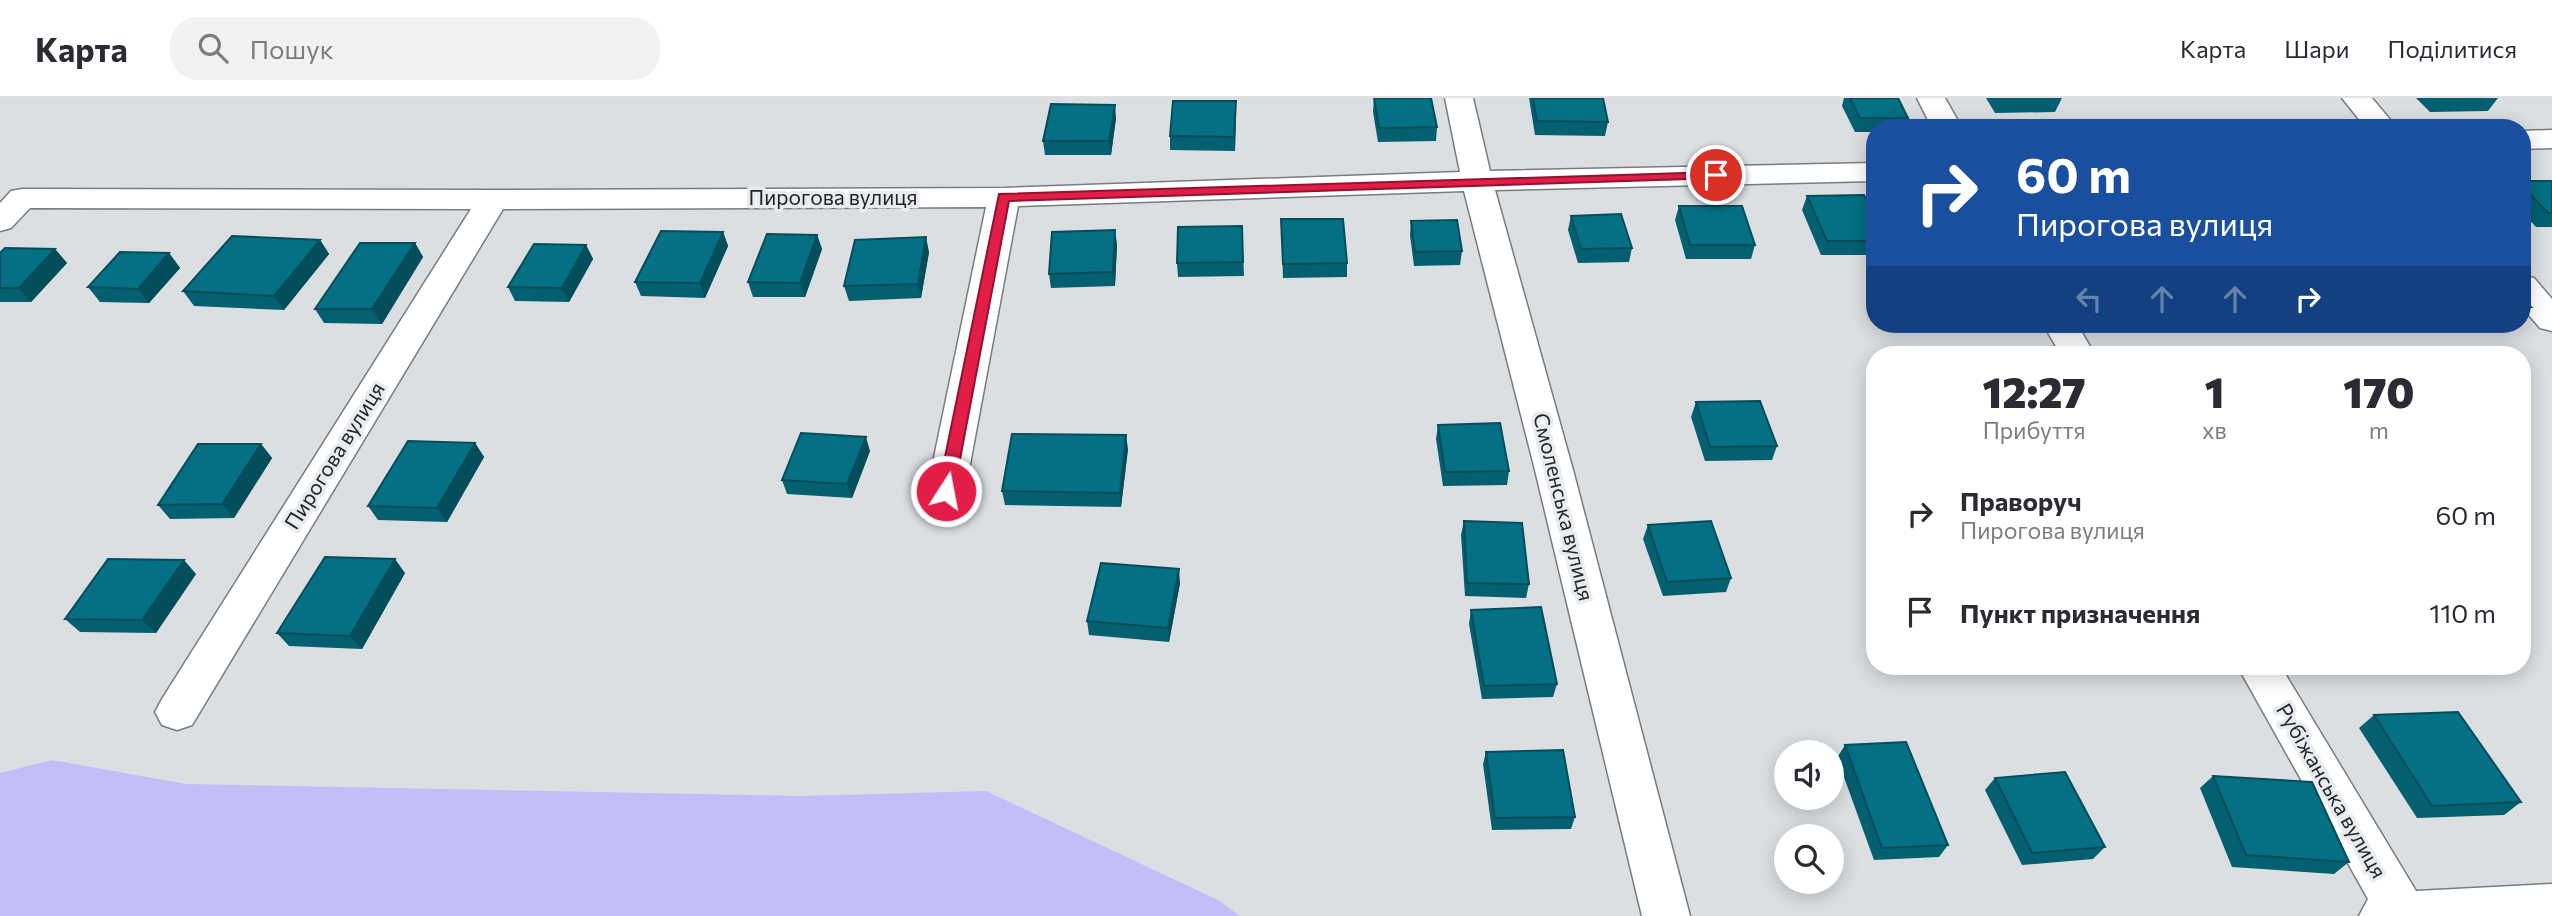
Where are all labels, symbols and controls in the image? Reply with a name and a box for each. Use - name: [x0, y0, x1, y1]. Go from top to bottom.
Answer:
- search box: [170, 17, 660, 80]
- text: Карта: [35, 28, 128, 69]
- icon: search: [194, 29, 232, 67]
- text: Пошук: [250, 33, 334, 64]
- text: Карта: [2180, 34, 2246, 63]
- text: Шари: [2284, 34, 2350, 63]
- text: Поділитися: [2388, 34, 2517, 63]
- text: 60 m: [2016, 143, 2131, 203]
- pin: [1686, 145, 1746, 205]
- icon: right: [1901, 147, 1992, 238]
- icon: arrive: [1697, 156, 1735, 194]
- street label: Пирогова вулиця: [749, 184, 917, 209]
- text: Пирогова вулиця: [2016, 203, 2273, 243]
- icon: left: [2070, 280, 2108, 318]
- icon: ahead: [2143, 280, 2181, 318]
- icon: ahead: [2216, 280, 2254, 318]
- icon: right: [2289, 280, 2327, 318]
- text: 12:27: [1983, 365, 2086, 417]
- text: 1: [2205, 365, 2224, 417]
- text: 170: [2343, 365, 2414, 417]
- street label: Пирогова вулиця: [278, 377, 389, 533]
- street label: Смоленська вулиця: [1529, 410, 1600, 603]
- text: Прибуття: [1983, 416, 2086, 444]
- text: хв: [2202, 416, 2227, 444]
- text: m: [2369, 416, 2389, 444]
- position arrow: [909, 454, 983, 528]
- text: Праворуч: [1960, 485, 2082, 516]
- icon: right: [1901, 495, 1939, 533]
- text: 60 m: [2436, 499, 2496, 530]
- text: Пирогова вулиця: [1960, 516, 2145, 544]
- icon: arrive: [1901, 593, 1939, 631]
- text: Пункт призначення: [1960, 597, 2200, 628]
- text: 110 m: [2429, 597, 2496, 628]
- street label: Рубіжанська вулиця: [2272, 698, 2393, 882]
- map controls: [1774, 740, 1844, 894]
- button: sound: [1774, 740, 1844, 810]
- button: search: [1774, 824, 1844, 894]

